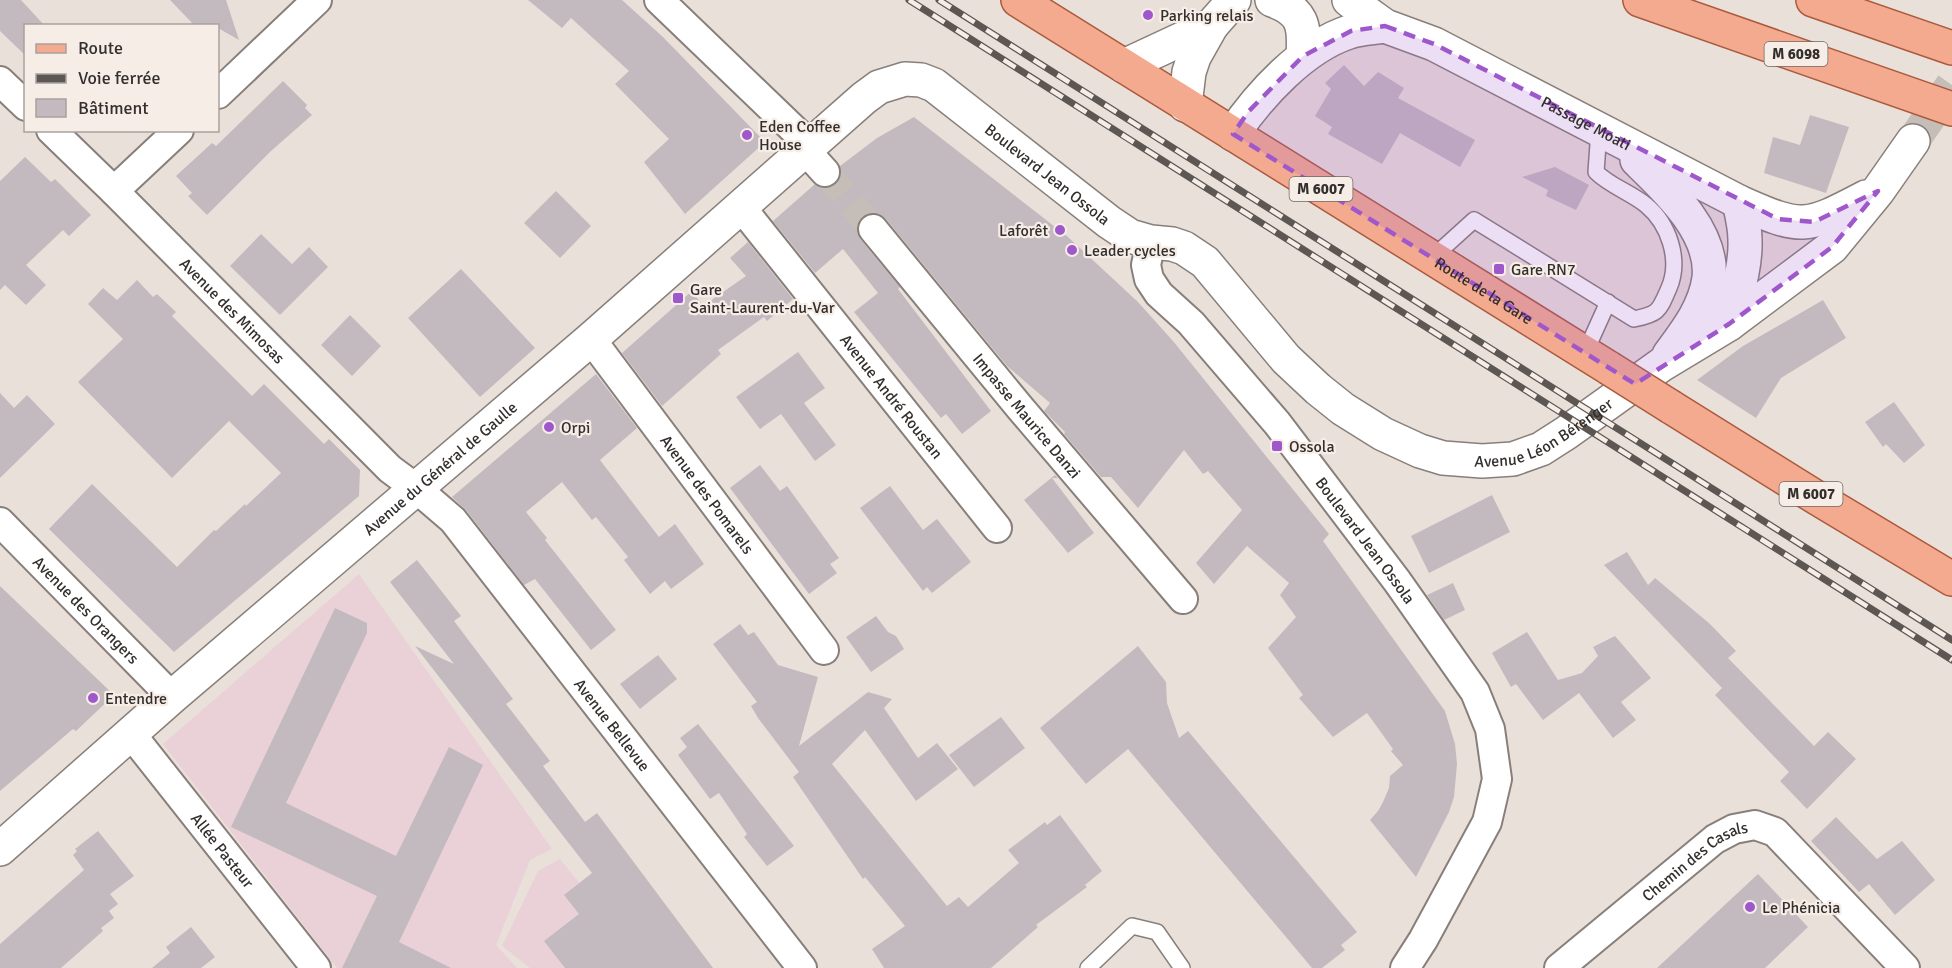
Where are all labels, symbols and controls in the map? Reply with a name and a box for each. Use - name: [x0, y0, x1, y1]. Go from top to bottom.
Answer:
- place label: Parking relais: [1160, 6, 1253, 26]
- marker: Parking relais: [1141, 8, 1155, 22]
- legend: [24, 24, 219, 132]
- text: Route: [78, 37, 123, 59]
- road number: M 6098: [1764, 42, 1828, 66]
- text: Voie ferrée: [78, 67, 160, 89]
- street label: Passage Moati: [1538, 92, 1634, 155]
- text: Bâtiment: [78, 97, 149, 119]
- place label: Eden Coffee House: [759, 117, 841, 155]
- street label: Boulevard Jean Ossola: [980, 120, 1114, 230]
- marker: Eden Coffee House: [740, 128, 754, 142]
- road number: M 6007: [1290, 177, 1352, 201]
- place label: Laforêt: [999, 221, 1048, 241]
- marker: Laforêt: [1053, 223, 1067, 237]
- place label: Leader cycles: [1084, 241, 1176, 261]
- marker: Leader cycles: [1065, 243, 1079, 257]
- street label: Route de la Gare: [1431, 253, 1536, 329]
- street label: Avenue des Mimosas: [175, 254, 289, 368]
- place label: Gare RN7: [1511, 260, 1576, 280]
- marker: Gare RN7: [1492, 262, 1506, 276]
- place label: Gare Saint-Laurent-du-Var: [690, 280, 835, 318]
- marker: Gare Saint-Laurent-du-Var: [671, 291, 685, 305]
- street label: Avenue André Roustan: [835, 330, 947, 463]
- street label: Impasse Maurice Danzi: [968, 349, 1085, 483]
- street label: Avenue Léon Bérenger: [1474, 394, 1617, 472]
- street label: Avenue du Général de Gaulle: [360, 398, 522, 540]
- place label: Orpi: [561, 418, 590, 438]
- marker: Orpi: [542, 420, 556, 434]
- street label: Avenue des Pomarels: [655, 431, 758, 558]
- place label: Ossola: [1289, 437, 1335, 457]
- marker: Ossola: [1270, 439, 1284, 453]
- street label: Boulevard Jean Ossola: [1311, 473, 1419, 608]
- road number: M 6007: [1780, 482, 1842, 506]
- street label: Avenue des Orangers: [28, 552, 143, 668]
- street label: Avenue Bellevue: [569, 675, 654, 776]
- place label: Entendre: [105, 689, 167, 709]
- marker: Entendre: [86, 691, 100, 705]
- street label: Allée Pasteur: [186, 809, 258, 892]
- street label: Chemin des Casals: [1638, 818, 1750, 906]
- place label: Le Phénicia: [1762, 898, 1840, 918]
- marker: Le Phénicia: [1743, 900, 1757, 914]

